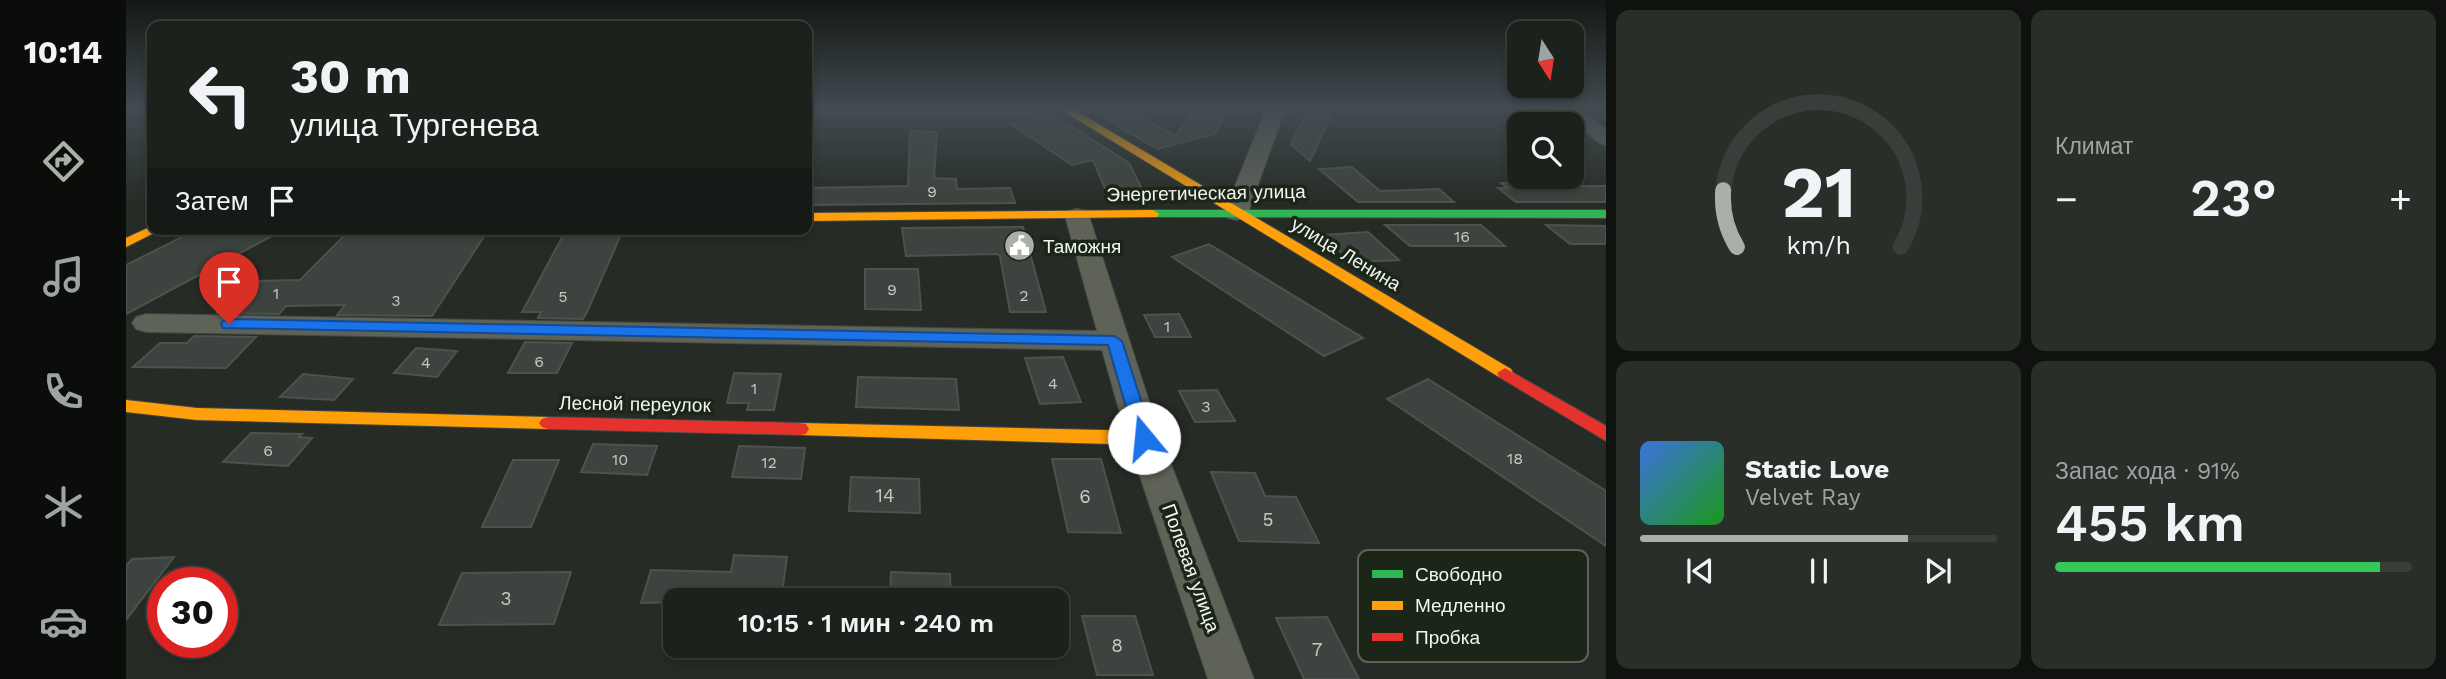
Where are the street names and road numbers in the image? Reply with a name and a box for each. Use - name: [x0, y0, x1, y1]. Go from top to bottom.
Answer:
- street label: Энергетическая улица: [1106, 180, 1306, 206]
- street label: улица Ленина: [1287, 212, 1405, 296]
- street label: Лесной переулок: [559, 391, 712, 417]
- street label: Полевая улица: [1157, 501, 1225, 636]

